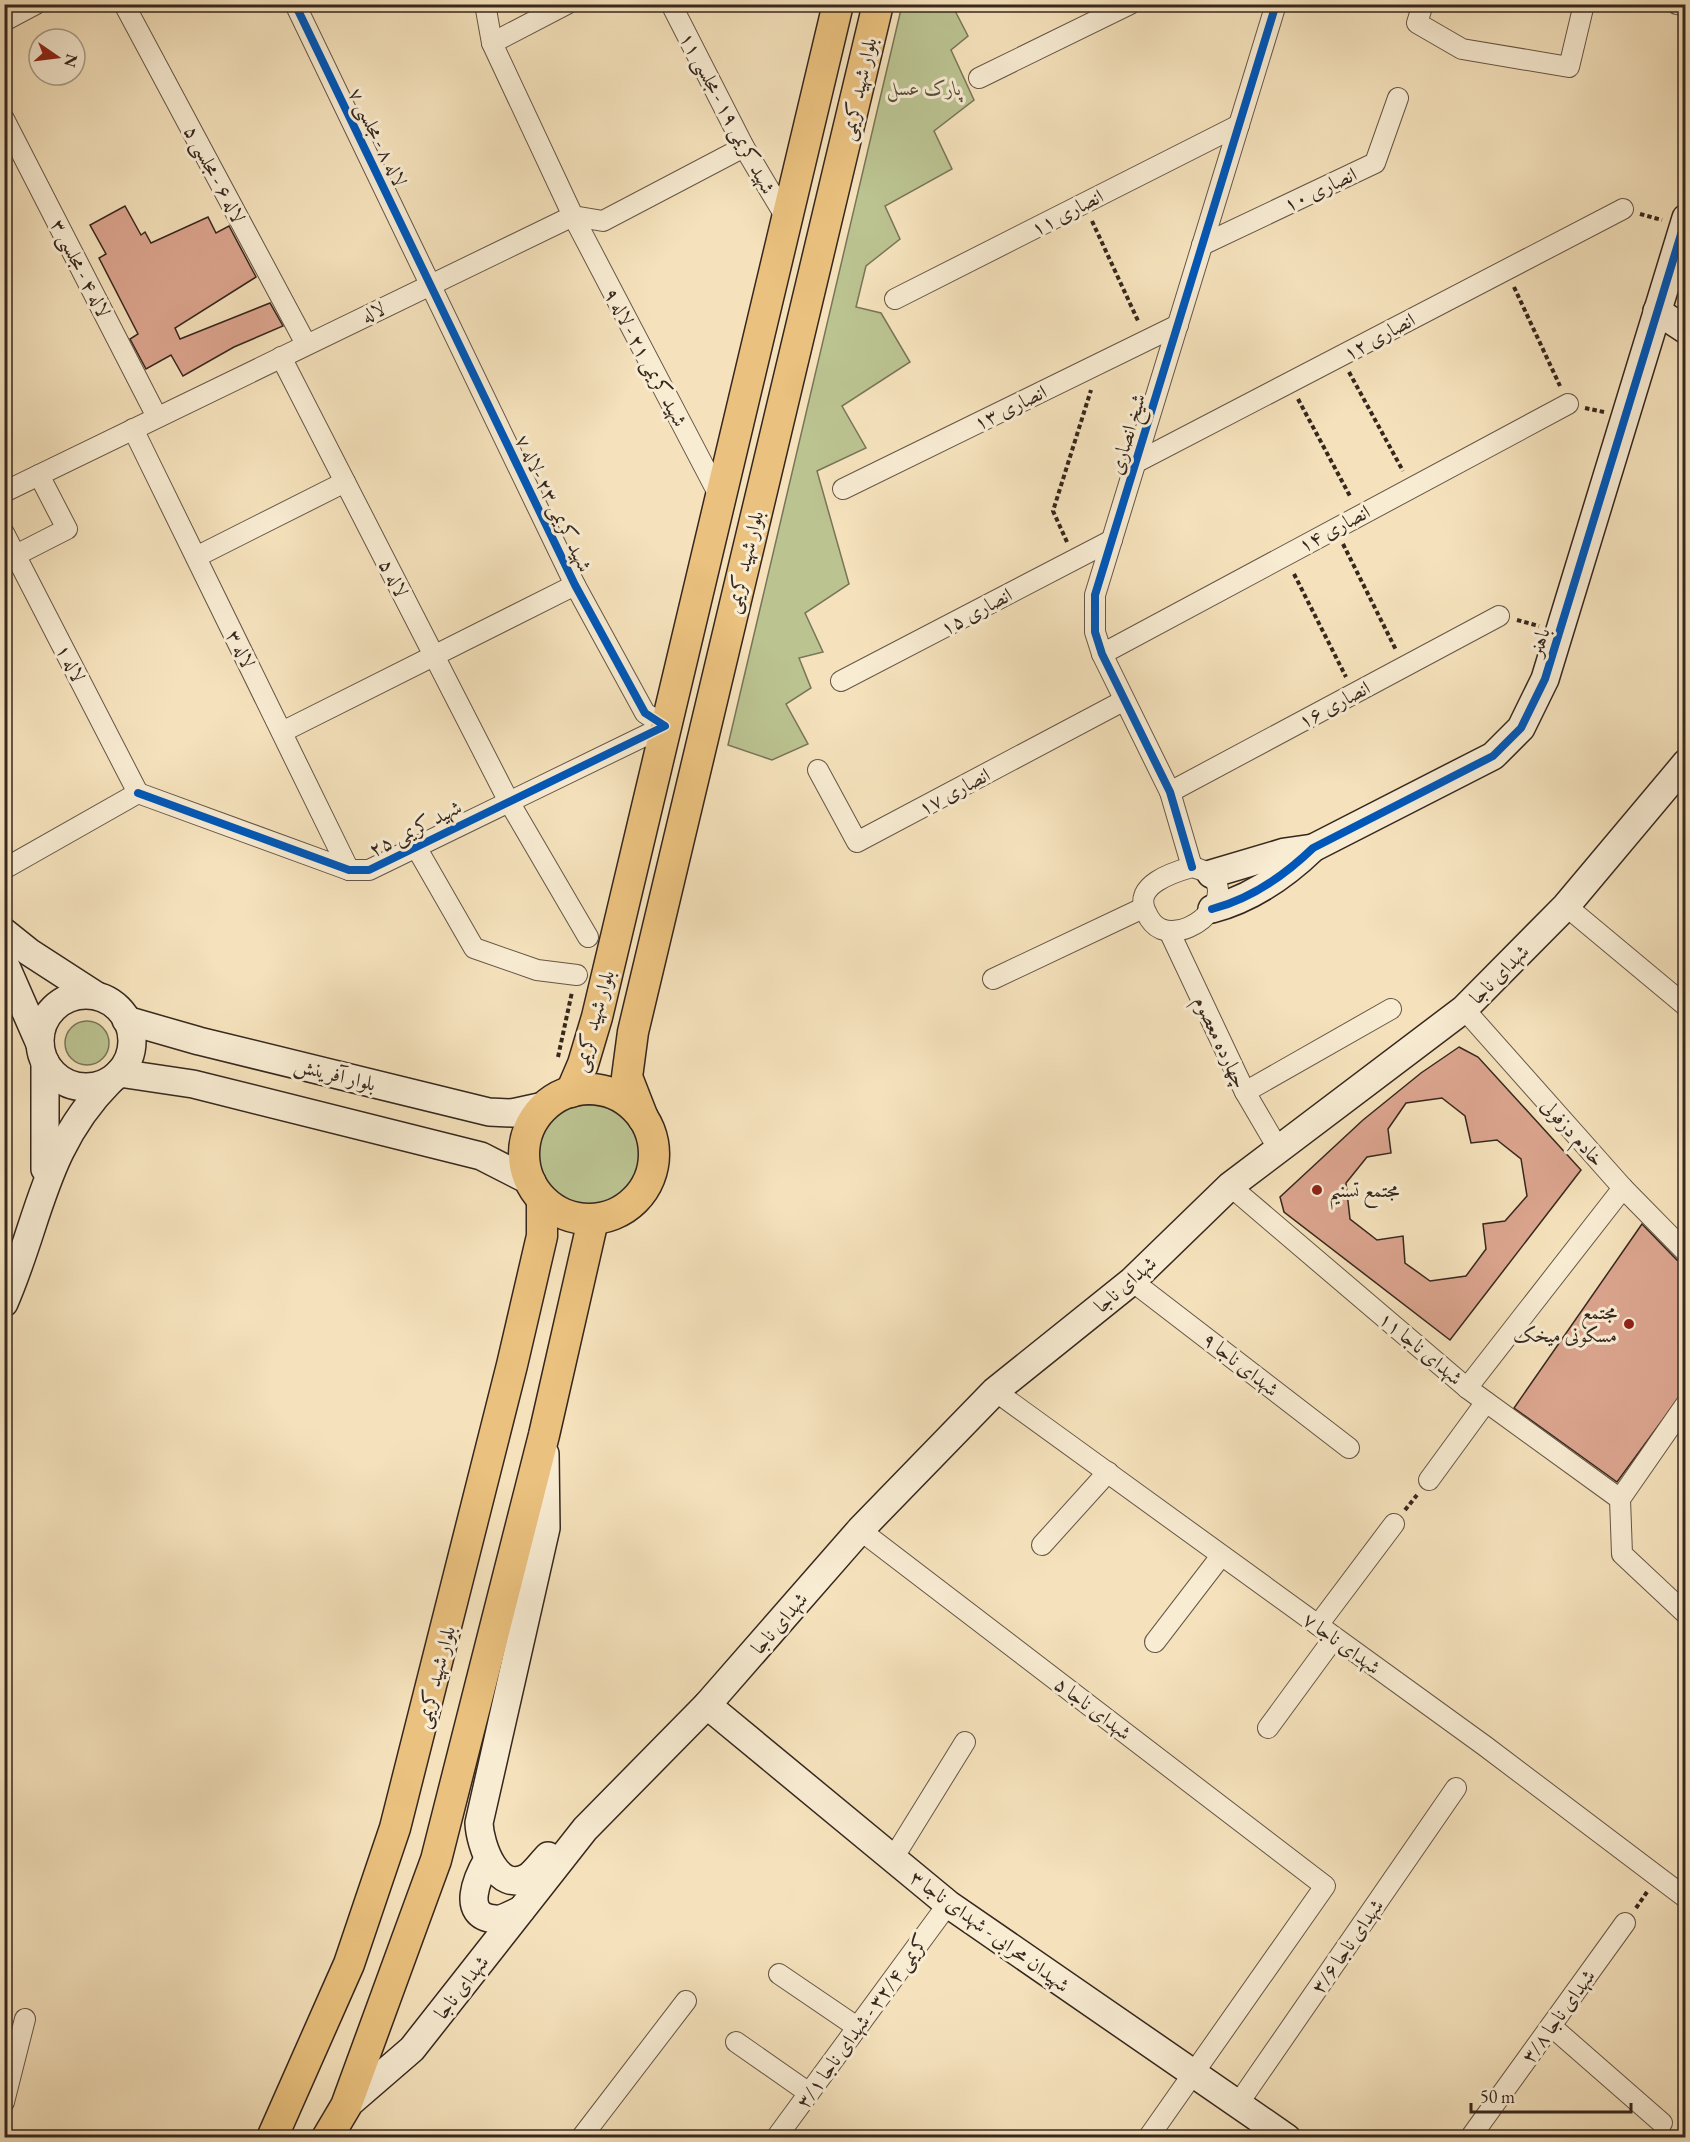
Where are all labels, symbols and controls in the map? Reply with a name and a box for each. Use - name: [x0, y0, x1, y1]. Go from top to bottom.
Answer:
- north arrow: [27, 27, 87, 87]
- street label: شهید کریمی ۱۹ - مجلسی ۱۱: [673, 27, 782, 199]
- street label: بلوار شهید کریمی: [834, 35, 883, 143]
- text: N: [59, 52, 83, 69]
- park label: پارک عسل: [886, 75, 964, 103]
- street label: لاله ۸ - مجلسی ۷: [341, 83, 413, 192]
- street label: لاله ۶ - مجلسی ۵: [177, 121, 252, 228]
- street label: انصاری ۱۰: [1279, 161, 1361, 217]
- street label: انصاری ۱۱: [1026, 183, 1108, 241]
- street label: لاله ۴ - مجلسی ۳: [43, 214, 117, 322]
- street label: شهید کریمی ۲۱ - لاله ۹: [598, 283, 694, 431]
- street label: لاله: [357, 295, 389, 329]
- street label: انصاری ۱۲: [1339, 306, 1419, 366]
- street label: انصاری ۱۳: [969, 378, 1051, 436]
- street label: شیخ انصاری: [1102, 390, 1156, 479]
- street label: شهید کریمی ۲۳ -لاله ۷: [509, 430, 599, 576]
- street label: انصاری ۱۴: [1294, 498, 1374, 558]
- street label: بلوار شهید کریمی: [719, 508, 770, 616]
- street label: لاله ۵: [373, 555, 415, 601]
- street label: انصاری ۱۵: [936, 581, 1016, 641]
- street label: باهنر: [1522, 625, 1556, 661]
- street label: لاله ۳: [221, 626, 261, 672]
- street label: لاله ۱: [50, 640, 92, 686]
- street label: انصاری ۱۶: [1294, 674, 1374, 734]
- street label: انصاری ۱۷: [914, 761, 994, 821]
- street label: شهید کریمی ۲۵: [364, 794, 466, 863]
- street label: شهدای ناجا: [1464, 939, 1534, 1009]
- street label: بلوار شهید کریمی: [566, 967, 621, 1075]
- street label: چهارده معصوم: [1184, 991, 1254, 1095]
- street label: بلوار آفرینش: [291, 1051, 378, 1098]
- street label: خادم دزفولی: [1532, 1093, 1610, 1175]
- place label: مجتمع تسنیم: [1329, 1177, 1399, 1210]
- marker: مجتمع تسنیم: [1310, 1183, 1324, 1197]
- street label: شهدای ناجا: [1088, 1250, 1162, 1318]
- place label: مجتمع مسکونی میخک: [1513, 1299, 1617, 1348]
- street label: شهدای ناجا ۱۱: [1374, 1305, 1468, 1391]
- marker: مجتمع مسکونی میخک: [1622, 1317, 1636, 1331]
- street label: شهدای ناجا ۹: [1198, 1326, 1284, 1402]
- street label: شهدای ناجا: [745, 1586, 813, 1660]
- street label: شهدای ناجا ۷: [1298, 1606, 1386, 1680]
- street label: بلوار شهید کریمی: [409, 1623, 462, 1731]
- street label: شهدای ناجا ۵: [1049, 1671, 1137, 1745]
- street label: شهیدان محرابی - شهدای ناجا ۳: [904, 1864, 1075, 1999]
- street label: شهدای ناجا ۳/۶: [1305, 1894, 1389, 1998]
- street label: کریمی ۳۲/۴ - شهدای ناجا ۳/۱: [790, 1929, 935, 2114]
- street label: شهدای ناجا: [428, 1950, 494, 2024]
- street label: شهدای ناجا ۳/۸: [1515, 1964, 1601, 2068]
- scale bar: [1471, 2076, 1632, 2114]
- text: 50 m: [1480, 2085, 1515, 2108]

